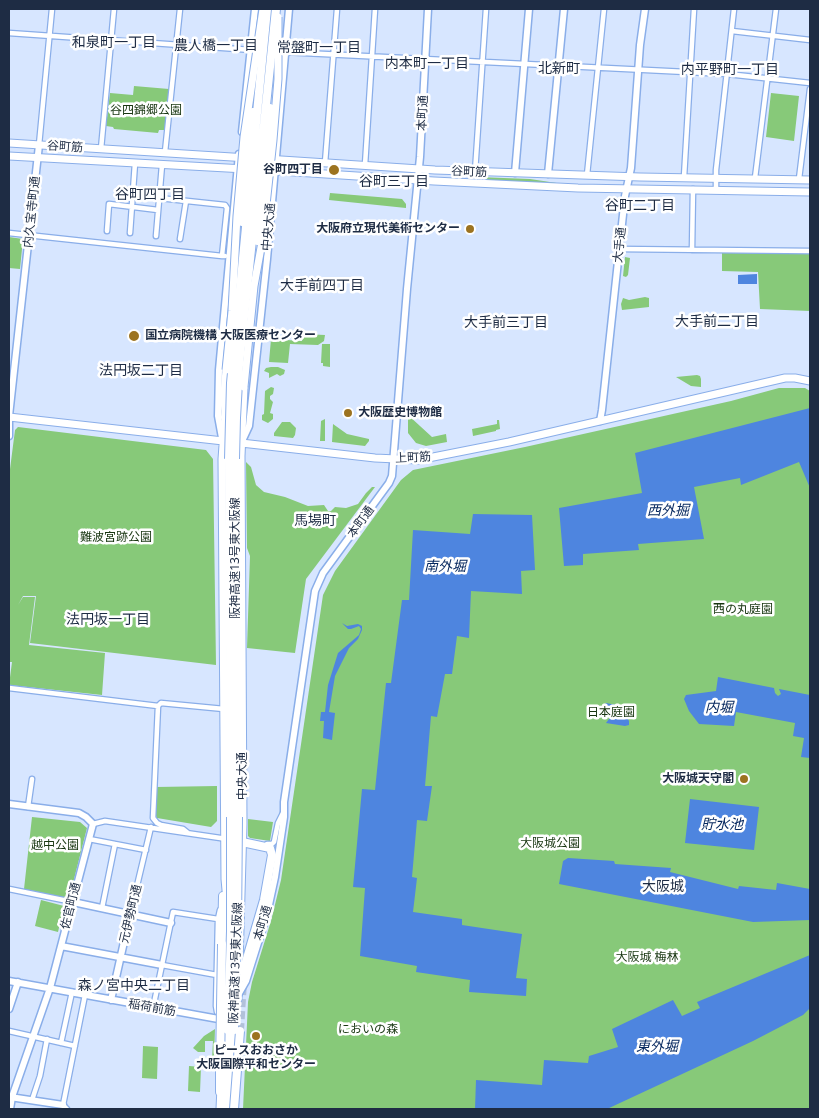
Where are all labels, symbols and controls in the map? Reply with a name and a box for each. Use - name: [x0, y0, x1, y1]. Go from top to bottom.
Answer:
- district label: 和泉町一丁目: [72, 35, 156, 51]
- district label: 農人橋一丁目: [174, 38, 258, 54]
- district label: 常盤町一丁目: [277, 40, 361, 56]
- district label: 内本町一丁目: [385, 56, 469, 72]
- district label: 北新町: [538, 61, 580, 77]
- district label: 内平野町一丁目: [681, 62, 779, 78]
- street label: 本町通: [415, 95, 431, 131]
- park label: 谷四錦郷公園: [110, 104, 182, 118]
- street label: 谷町筋: [47, 139, 83, 155]
- place label: 谷町四丁目: [263, 163, 323, 177]
- marker: 谷町四丁目: [327, 163, 341, 177]
- street label: 谷町筋: [451, 164, 487, 180]
- district label: 谷町三丁目: [359, 174, 429, 190]
- street label: 内久宝寺町通: [21, 175, 43, 249]
- district label: 谷町四丁目: [115, 187, 185, 203]
- district label: 谷町二丁目: [605, 198, 675, 214]
- street label: 中央大通: [260, 202, 278, 252]
- place label: 大阪府立現代美術センター: [316, 222, 460, 236]
- marker: 大阪府立現代美術センター: [464, 223, 476, 235]
- street label: 大手通: [611, 226, 629, 264]
- district label: 大手前四丁目: [280, 278, 364, 294]
- district label: 大手前二丁目: [675, 314, 759, 330]
- district label: 大手前三丁目: [464, 315, 548, 331]
- marker: 国立病院機構 大阪医療センター: [127, 329, 141, 343]
- place label: 国立病院機構 大阪医療センター: [145, 329, 316, 343]
- district label: 法円坂二丁目: [99, 363, 183, 379]
- place label: 大阪歴史博物館: [358, 406, 442, 420]
- marker: 大阪歴史博物館: [342, 407, 354, 419]
- street label: 上町筋: [395, 450, 431, 466]
- street label: 阪神高速13号東大阪線: [229, 497, 243, 619]
- street label: 本町通: [345, 503, 377, 541]
- water label: 西外掘: [647, 503, 689, 519]
- district label: 馬場町: [294, 513, 336, 529]
- park label: 難波宮跡公園: [80, 531, 152, 545]
- water label: 南外堀: [424, 559, 466, 575]
- park label: 西の丸庭園: [713, 603, 773, 617]
- district label: 法円坂一丁目: [66, 612, 150, 628]
- water label: 内堀: [705, 700, 733, 716]
- park label: 日本庭園: [587, 706, 635, 720]
- street label: 中央大通: [236, 752, 250, 800]
- place label: 大阪城天守閣: [662, 772, 734, 786]
- marker: 大阪城天守閣: [738, 773, 750, 785]
- water label: 貯水池: [701, 817, 743, 833]
- park label: 大阪城公園: [520, 837, 580, 851]
- park label: 越中公園: [31, 839, 79, 853]
- district label: 大阪城: [642, 879, 684, 895]
- street label: 佐官町通: [58, 881, 84, 931]
- street label: 元伊勢町通: [117, 883, 145, 945]
- street label: 阪神高速13号東大阪線: [227, 902, 245, 1024]
- street label: 本町通: [251, 904, 275, 942]
- park label: 大阪城 梅林: [615, 951, 679, 965]
- district label: 森ノ宮中央二丁目: [78, 978, 190, 994]
- street label: 稲荷前筋: [127, 997, 177, 1019]
- park label: においの森: [338, 1023, 398, 1037]
- marker: ピースおおさか 大阪国際平和センター: [250, 1030, 262, 1042]
- water label: 東外堀: [636, 1039, 678, 1055]
- place label: ピースおおさか 大阪国際平和センター: [196, 1044, 316, 1072]

